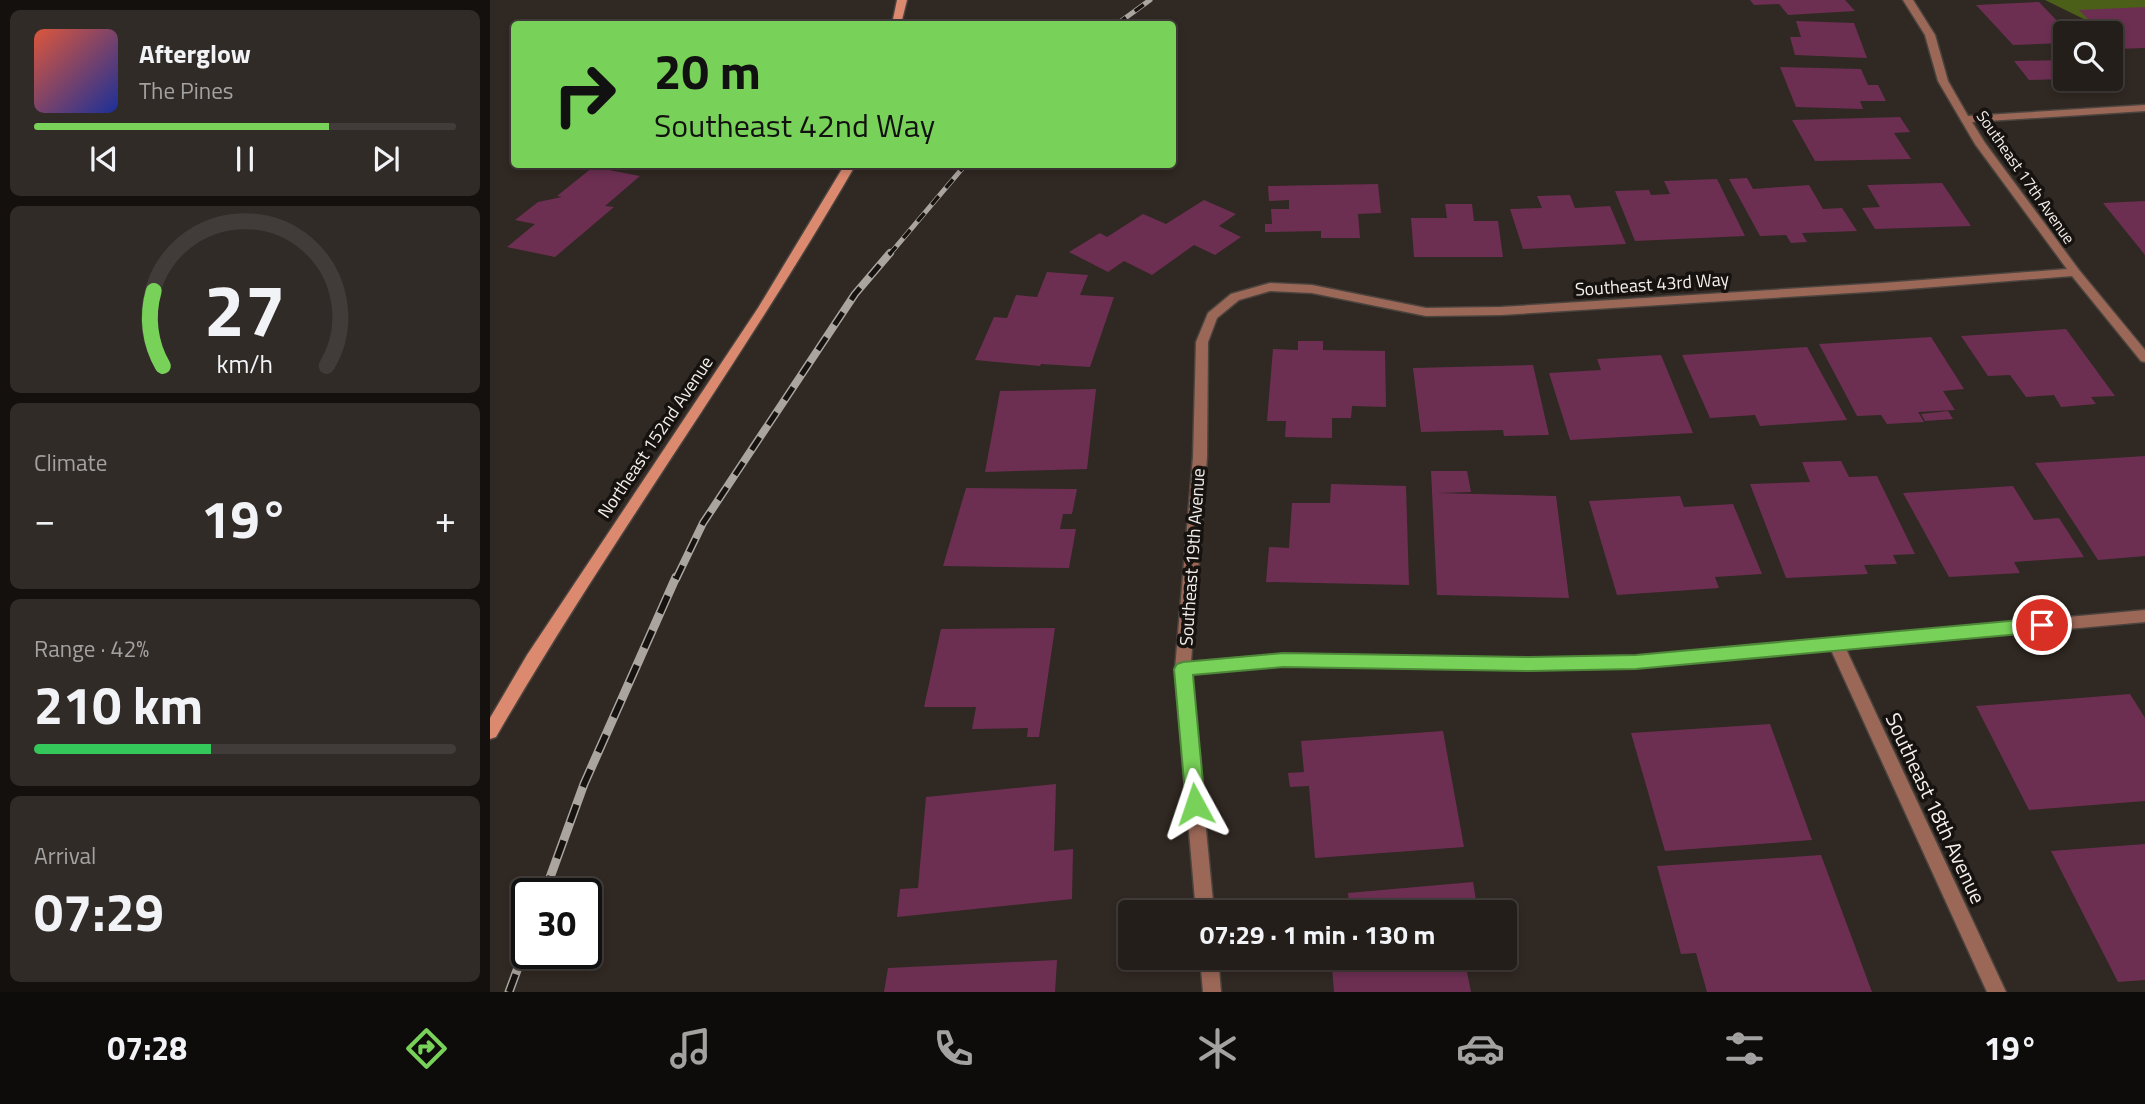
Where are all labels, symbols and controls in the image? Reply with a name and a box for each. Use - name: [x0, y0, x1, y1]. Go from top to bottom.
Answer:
- map controls: [2053, 21, 2123, 91]
- button: search: [2053, 21, 2123, 91]
- text: 20 m: [654, 33, 761, 108]
- text: Afterglow: [139, 34, 251, 73]
- icon: right: [539, 49, 630, 140]
- text: The Pines: [139, 73, 233, 108]
- text: Southeast 42nd Way: [654, 101, 935, 149]
- street label: Southeast 17th Avenue: [1971, 105, 2081, 249]
- icon: previous: [85, 140, 123, 178]
- icon: pause: [226, 140, 264, 178]
- icon: next: [367, 140, 405, 178]
- text: 27: [204, 254, 286, 364]
- street label: Southeast 43rd Way: [1574, 265, 1730, 303]
- text: km/h: [217, 344, 273, 382]
- street label: Northeast 152nd Avenue: [591, 351, 719, 523]
- text: Climate: [34, 445, 107, 480]
- street label: Southeast 19th Avenue: [1172, 467, 1212, 647]
- text: 19°: [201, 479, 289, 558]
- text: −: [34, 490, 55, 548]
- text: +: [435, 490, 456, 548]
- pin: [2012, 595, 2072, 655]
- icon: arrive: [2023, 606, 2061, 644]
- text: Range · 42%: [34, 631, 149, 666]
- text: 210 km: [34, 665, 203, 744]
- street label: Southeast 18th Avenue: [1878, 707, 1994, 909]
- position arrow: [1158, 767, 1232, 841]
- text: Arrival: [34, 838, 96, 873]
- text: 07:29: [34, 872, 164, 951]
- speed limit sign: 30: [511, 878, 602, 969]
- text: 07:29 · 1 min · 130 m: [1200, 915, 1435, 954]
- text: 07:28: [107, 1024, 187, 1072]
- icon: directions: [402, 1024, 451, 1073]
- icon: music: [666, 1024, 715, 1073]
- icon: phone: [929, 1024, 978, 1073]
- icon: climate: [1193, 1024, 1242, 1073]
- icon: car: [1456, 1024, 1505, 1073]
- icon: filters: [1720, 1024, 1769, 1073]
- text: 19°: [1984, 1024, 2038, 1072]

